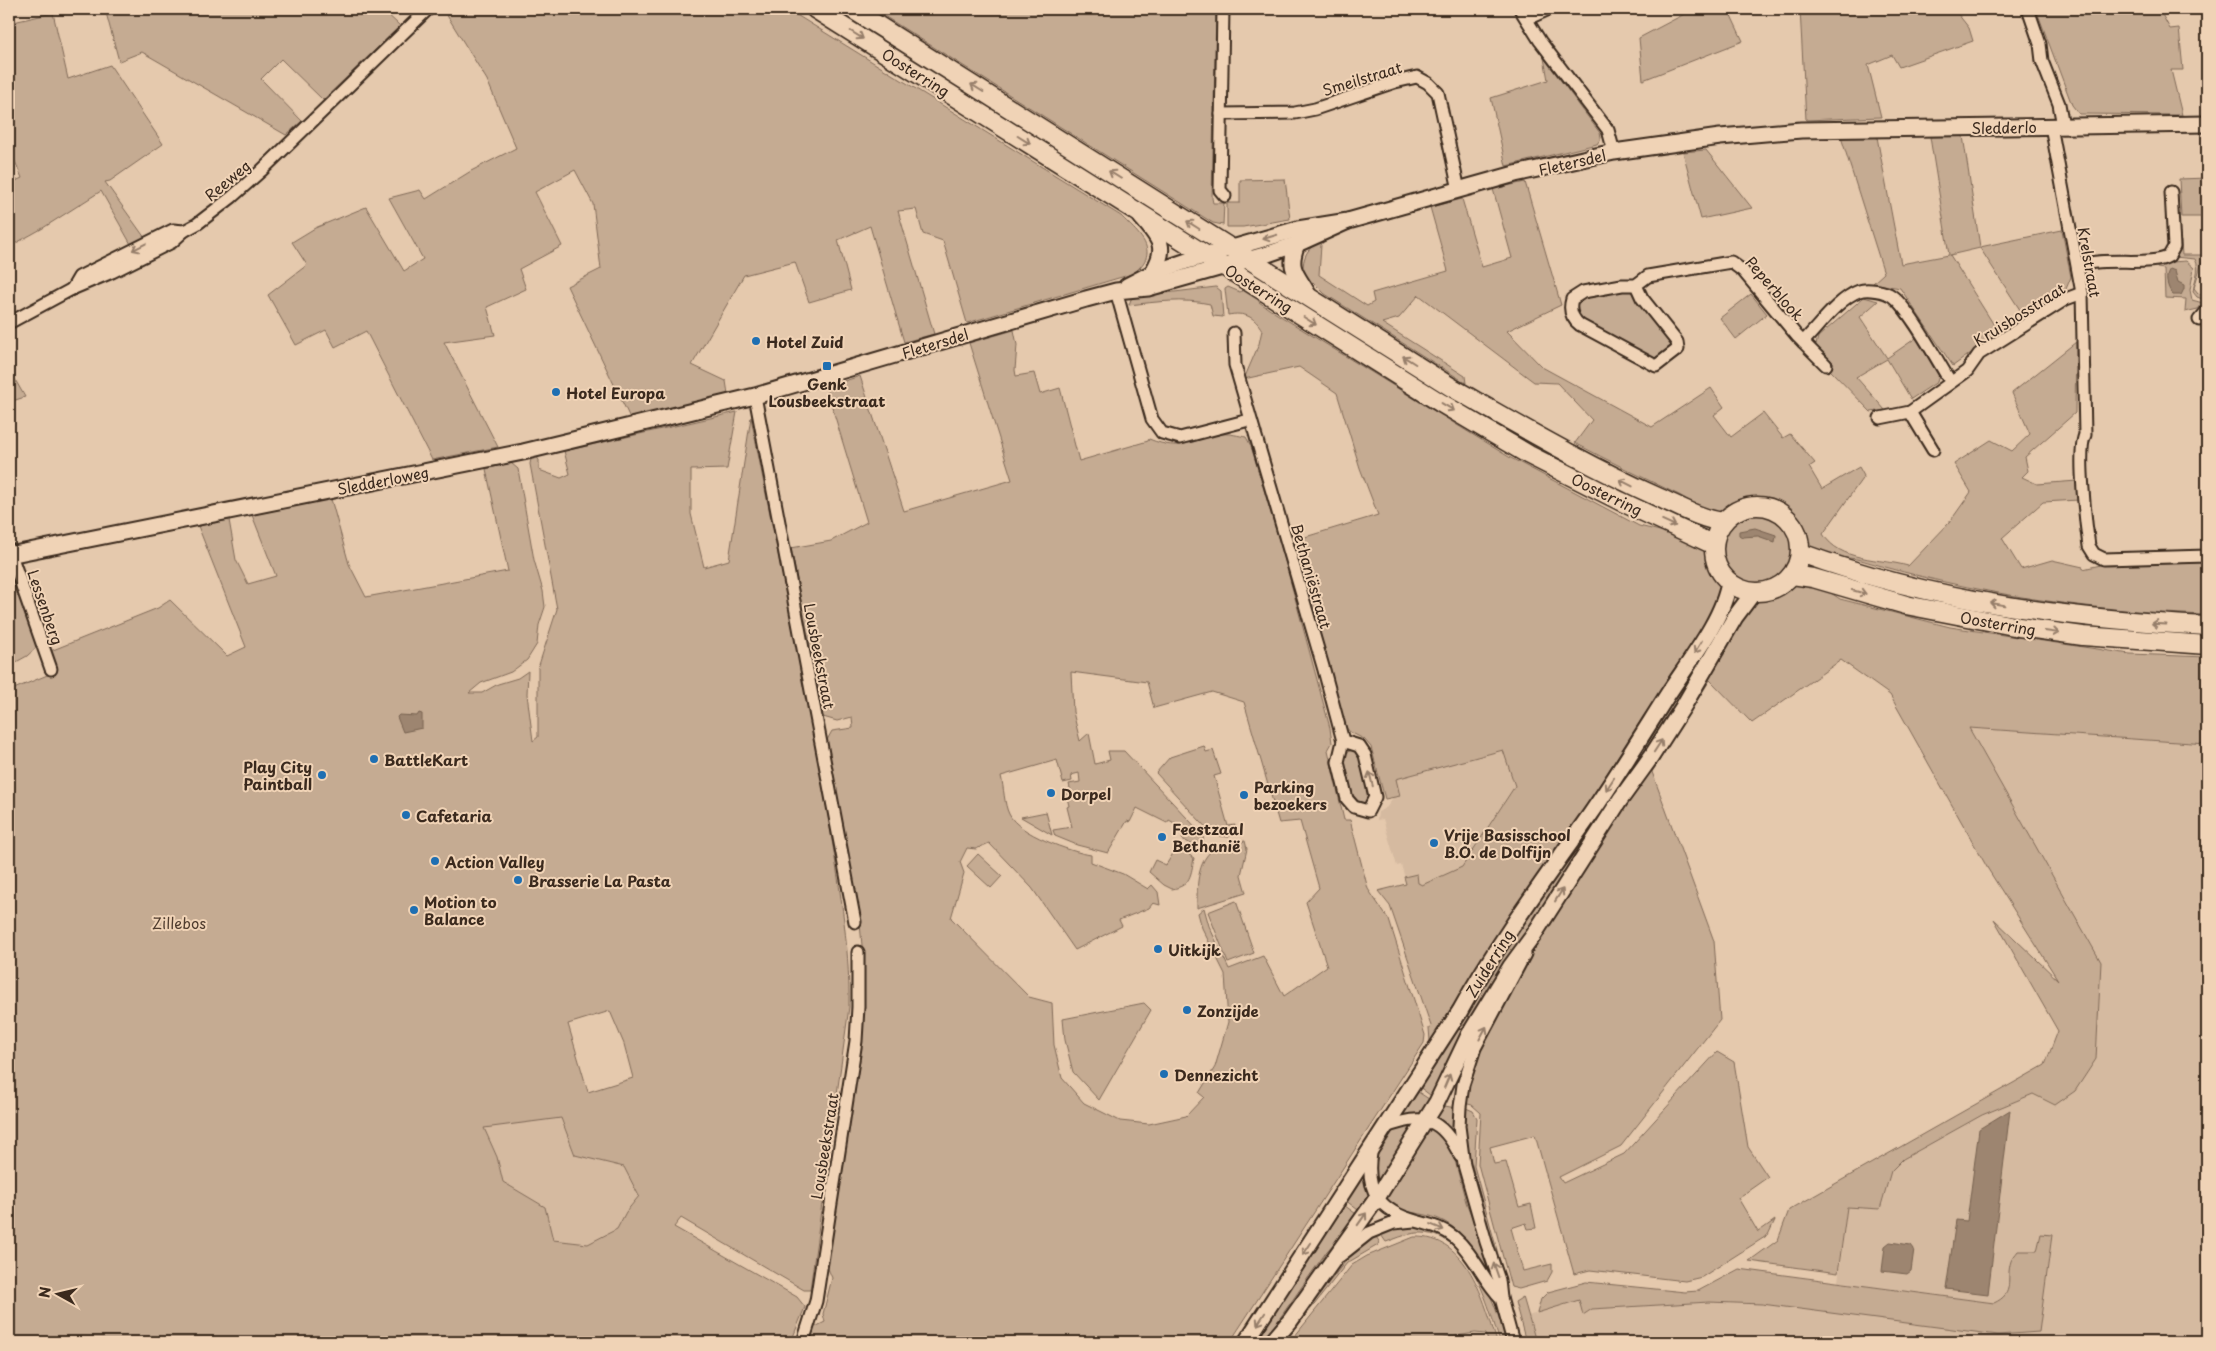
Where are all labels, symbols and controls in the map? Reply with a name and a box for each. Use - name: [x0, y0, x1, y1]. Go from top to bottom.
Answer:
- one-way arrow: [849, 30, 863, 40]
- street label: Oosterring: [878, 42, 954, 102]
- street label: Smeilstraat: [1319, 55, 1405, 101]
- one-way arrow: [971, 83, 985, 93]
- street label: Sledderlo: [1971, 115, 2037, 139]
- one-way arrow: [1016, 135, 1030, 145]
- street label: Fletersdel: [1536, 143, 1608, 181]
- street label: Reeweg: [199, 154, 255, 206]
- one-way arrow: [1108, 170, 1122, 180]
- one-way arrow: [1186, 219, 1200, 230]
- street label: Krelstraat: [2072, 225, 2108, 299]
- one-way arrow: [1263, 233, 1279, 243]
- one-way arrow: [132, 243, 147, 252]
- street label: Peperblook: [1740, 251, 1810, 326]
- street label: Oosterring: [1221, 258, 1297, 318]
- street label: Kruisbosstraat: [1969, 277, 2069, 351]
- one-way arrow: [1303, 316, 1317, 326]
- street label: Fletersdel: [899, 322, 971, 364]
- place label: Hotel Zuid: [766, 330, 844, 353]
- marker: Hotel Zuid: [750, 335, 762, 347]
- one-way arrow: [1402, 355, 1416, 365]
- marker: Genk Lousbeekstraat: [821, 360, 833, 372]
- place label: Genk Lousbeekstraat: [769, 372, 885, 412]
- place label: Hotel Europa: [566, 381, 666, 404]
- marker: Hotel Europa: [550, 386, 562, 398]
- one-way arrow: [1440, 402, 1454, 412]
- street label: Sledderloweg: [335, 460, 431, 500]
- street label: Oosterring: [1568, 467, 1646, 521]
- one-way arrow: [1619, 478, 1634, 488]
- one-way arrow: [1661, 519, 1676, 529]
- street label: Bethaniëstraat: [1286, 521, 1338, 631]
- street label: Lessenberg: [22, 566, 70, 648]
- one-way arrow: [1850, 587, 1866, 597]
- one-way arrow: [1990, 598, 2006, 608]
- street label: Lousbeekstraat: [798, 601, 842, 711]
- street label: Oosterring: [1958, 605, 2038, 641]
- one-way arrow: [2151, 619, 2167, 628]
- one-way arrow: [2044, 627, 2060, 637]
- one-way arrow: [1692, 640, 1702, 654]
- one-way arrow: [1653, 740, 1663, 754]
- place label: BattleKart: [384, 748, 468, 771]
- marker: BattleKart: [368, 753, 380, 765]
- place label: Play City Paintball: [243, 755, 312, 795]
- marker: Play City Paintball: [316, 769, 328, 781]
- one-way arrow: [1366, 772, 1375, 788]
- place label: Parking bezoekers: [1254, 775, 1327, 815]
- one-way arrow: [1605, 777, 1615, 791]
- place label: Dorpel: [1061, 782, 1111, 805]
- marker: Dorpel: [1045, 787, 1057, 799]
- marker: Parking bezoekers: [1238, 789, 1250, 801]
- place label: Cafetaria: [416, 804, 492, 827]
- marker: Cafetaria: [400, 809, 412, 821]
- place label: Feestzaal Bethanië: [1172, 817, 1244, 857]
- place label: Vrije Basisschool B.O. de Dolfijn: [1444, 823, 1571, 863]
- marker: Feestzaal Bethanië: [1156, 831, 1168, 843]
- marker: Vrije Basisschool B.O. de Dolfijn: [1428, 837, 1440, 849]
- place label: Action Valley: [444, 850, 545, 873]
- marker: Action Valley: [429, 855, 441, 867]
- place label: Brasserie La Pasta: [528, 869, 671, 892]
- marker: Brasserie La Pasta: [512, 874, 524, 886]
- one-way arrow: [1555, 889, 1565, 903]
- place label: Motion to Balance: [424, 890, 497, 930]
- marker: Motion to Balance: [408, 904, 420, 916]
- park label: Zillebos: [152, 911, 206, 934]
- street label: Zuiderring: [1459, 925, 1519, 1001]
- place label: Uitkijk: [1168, 938, 1221, 961]
- marker: Uitkijk: [1152, 943, 1164, 955]
- place label: Zonzijde: [1197, 999, 1259, 1022]
- marker: Zonzijde: [1181, 1004, 1193, 1016]
- one-way arrow: [1479, 1026, 1489, 1041]
- place label: Dennezicht: [1174, 1063, 1259, 1086]
- marker: Dennezicht: [1158, 1068, 1170, 1080]
- one-way arrow: [1443, 1074, 1453, 1089]
- street label: Lousbeekstraat: [804, 1091, 844, 1201]
- one-way arrow: [1357, 1212, 1367, 1226]
- one-way arrow: [1429, 1223, 1444, 1233]
- one-way arrow: [1301, 1241, 1311, 1255]
- one-way arrow: [1490, 1262, 1500, 1278]
- north arrow: [32, 1268, 82, 1318]
- text: N: [33, 1285, 56, 1299]
- one-way arrow: [1256, 1312, 1266, 1326]

